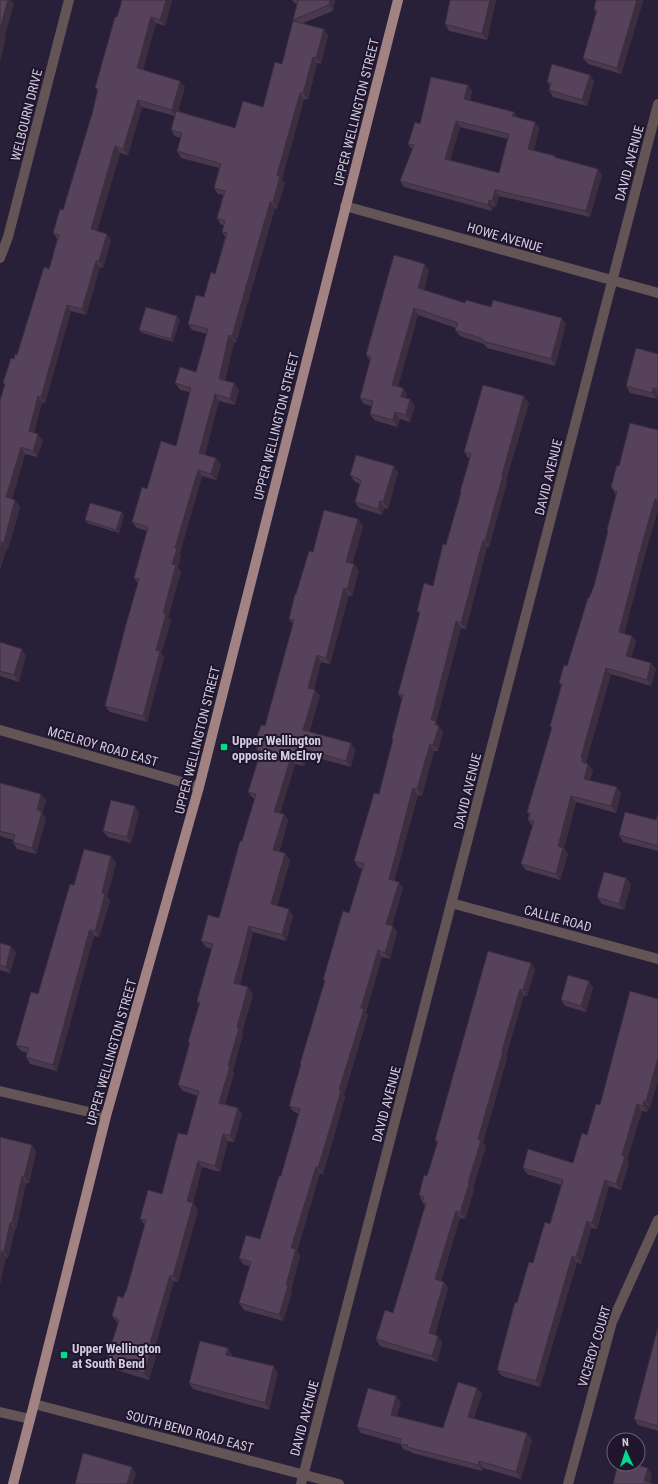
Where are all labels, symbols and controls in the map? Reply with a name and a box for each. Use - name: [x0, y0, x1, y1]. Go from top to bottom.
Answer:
- street label: UPPER WELLINGTON STREET: [331, 37, 382, 187]
- street label: WELBOURN DRIVE: [8, 68, 45, 163]
- street label: DAVID AVENUE: [612, 124, 647, 203]
- street label: HOWE AVENUE: [465, 220, 544, 255]
- street label: UPPER WELLINGTON STREET: [251, 351, 302, 501]
- street label: DAVID AVENUE: [532, 438, 565, 517]
- street label: UPPER WELLINGTON STREET: [172, 665, 223, 815]
- street label: MCELROY ROAD EAST: [46, 724, 160, 769]
- place label: Upper Wellington opposite McElroy: [232, 733, 322, 763]
- marker: Upper Wellington opposite McElroy: [219, 742, 229, 752]
- street label: DAVID AVENUE: [451, 752, 484, 831]
- street label: CALLIE ROAD: [522, 902, 593, 935]
- street label: UPPER WELLINGTON STREET: [83, 977, 140, 1127]
- street label: DAVID AVENUE: [369, 1065, 404, 1144]
- street label: VICEROY COURT: [575, 1303, 614, 1389]
- place label: Upper Wellington at South Bend: [72, 1341, 161, 1371]
- marker: Upper Wellington at South Bend: [59, 1350, 69, 1360]
- street label: DAVID AVENUE: [287, 1379, 322, 1458]
- street label: SOUTH BEND ROAD EAST: [124, 1407, 256, 1456]
- north arrow: [606, 1432, 646, 1472]
- text: N: [622, 1436, 629, 1449]

